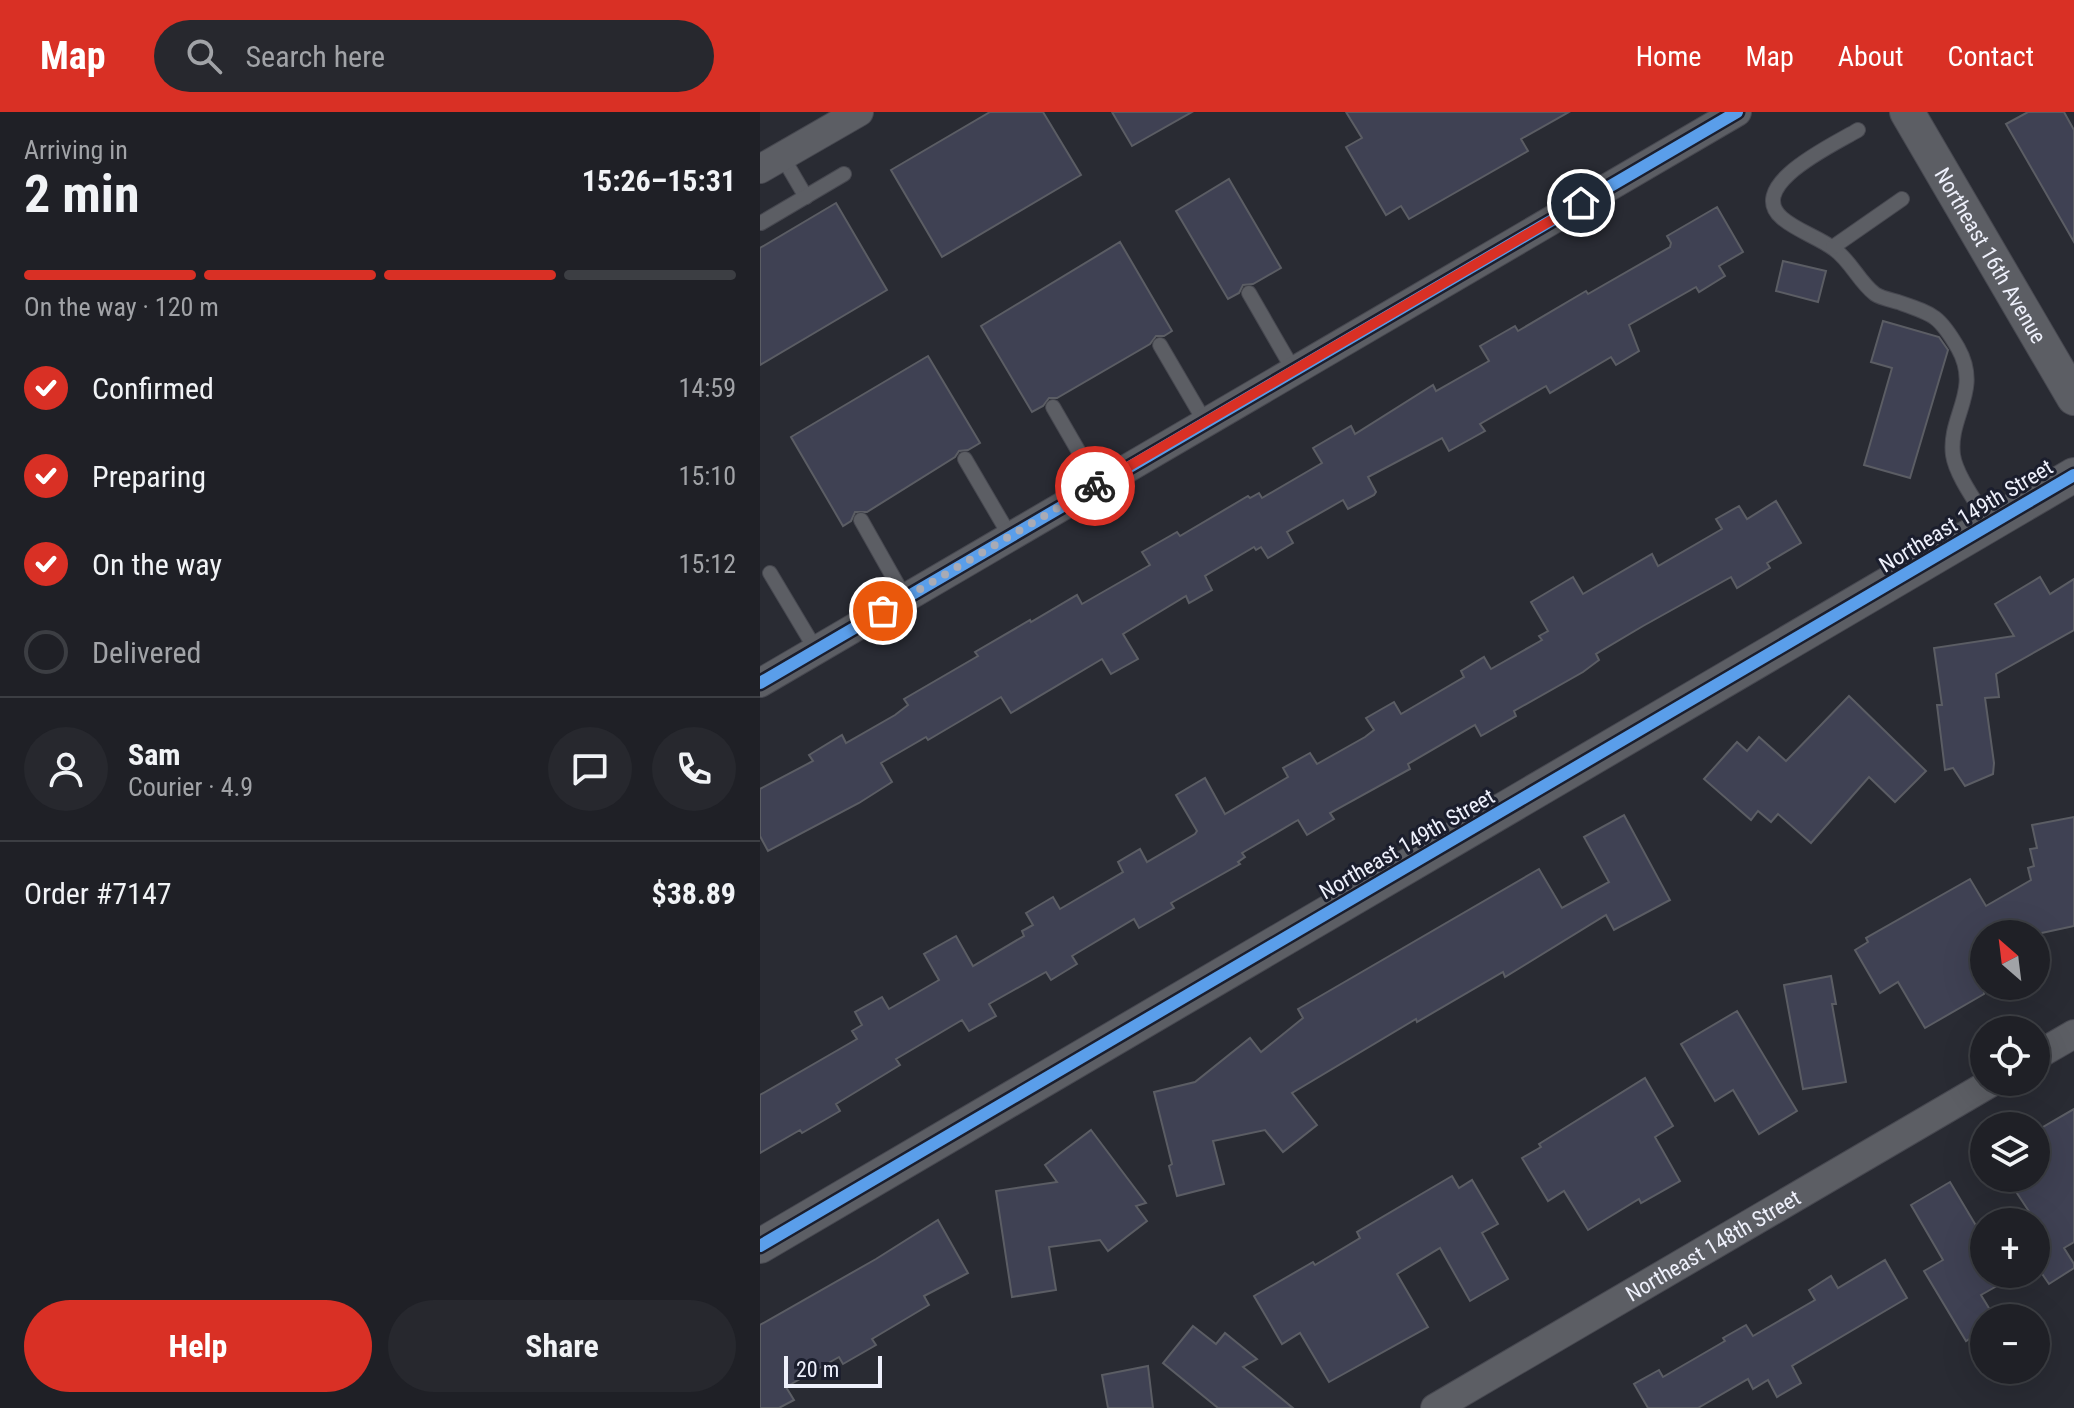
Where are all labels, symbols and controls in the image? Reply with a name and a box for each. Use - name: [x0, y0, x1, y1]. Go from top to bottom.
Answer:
- search box: [154, 20, 714, 92]
- text: Map: [40, 34, 106, 78]
- icon: search: [182, 34, 226, 78]
- text: Search here: [246, 39, 385, 74]
- text: Home: [1636, 40, 1701, 73]
- text: Map: [1745, 40, 1794, 73]
- text: About: [1838, 40, 1904, 73]
- text: Contact: [1948, 40, 2034, 73]
- text: Arriving in: [24, 135, 128, 165]
- text: 15:26–15:31: [582, 163, 736, 198]
- street label: Northeast 16th Avenue: [1930, 163, 2052, 348]
- text: 2 min: [24, 164, 140, 225]
- pin: [1547, 169, 1615, 237]
- icon: home: [1559, 181, 1603, 225]
- text: On the way · 120 m: [24, 292, 219, 322]
- icon: check: [24, 366, 68, 410]
- text: Confirmed: [92, 371, 214, 406]
- text: 14:59: [679, 373, 736, 403]
- courier: [1055, 446, 1135, 526]
- icon: check: [24, 454, 68, 498]
- street label: Northeast 149th Street: [1875, 454, 2057, 578]
- text: Preparing: [92, 459, 206, 494]
- text: 15:10: [679, 461, 736, 491]
- icon: bike: [1073, 464, 1117, 508]
- icon: check: [24, 542, 68, 586]
- text: On the way: [92, 547, 222, 582]
- text: 15:12: [679, 549, 736, 579]
- pin: [849, 577, 917, 645]
- icon: bag: [861, 589, 905, 633]
- text: Delivered: [92, 635, 201, 670]
- button: person: [24, 727, 108, 811]
- button: chat: [548, 727, 632, 811]
- button: phone: [652, 727, 736, 811]
- text: Sam: [128, 737, 181, 772]
- text: Courier · 4.9: [128, 772, 253, 802]
- street label: Northeast 149th Street: [1315, 784, 1499, 904]
- text: Order #7147: [24, 876, 172, 911]
- text: $38.89: [651, 876, 736, 911]
- north arrow: [1970, 920, 2050, 1000]
- map controls: [1970, 920, 2050, 1384]
- button: locate: [1970, 1016, 2050, 1096]
- button: layers: [1970, 1112, 2050, 1192]
- street label: Northeast 148th Street: [1621, 1185, 1805, 1306]
- button: +: [1970, 1208, 2050, 1288]
- button: Help: [24, 1300, 372, 1392]
- button: Share: [388, 1300, 736, 1392]
- button: −: [1970, 1304, 2050, 1384]
- scale bar: [784, 1352, 882, 1388]
- text: 20 m: [796, 1357, 839, 1382]

